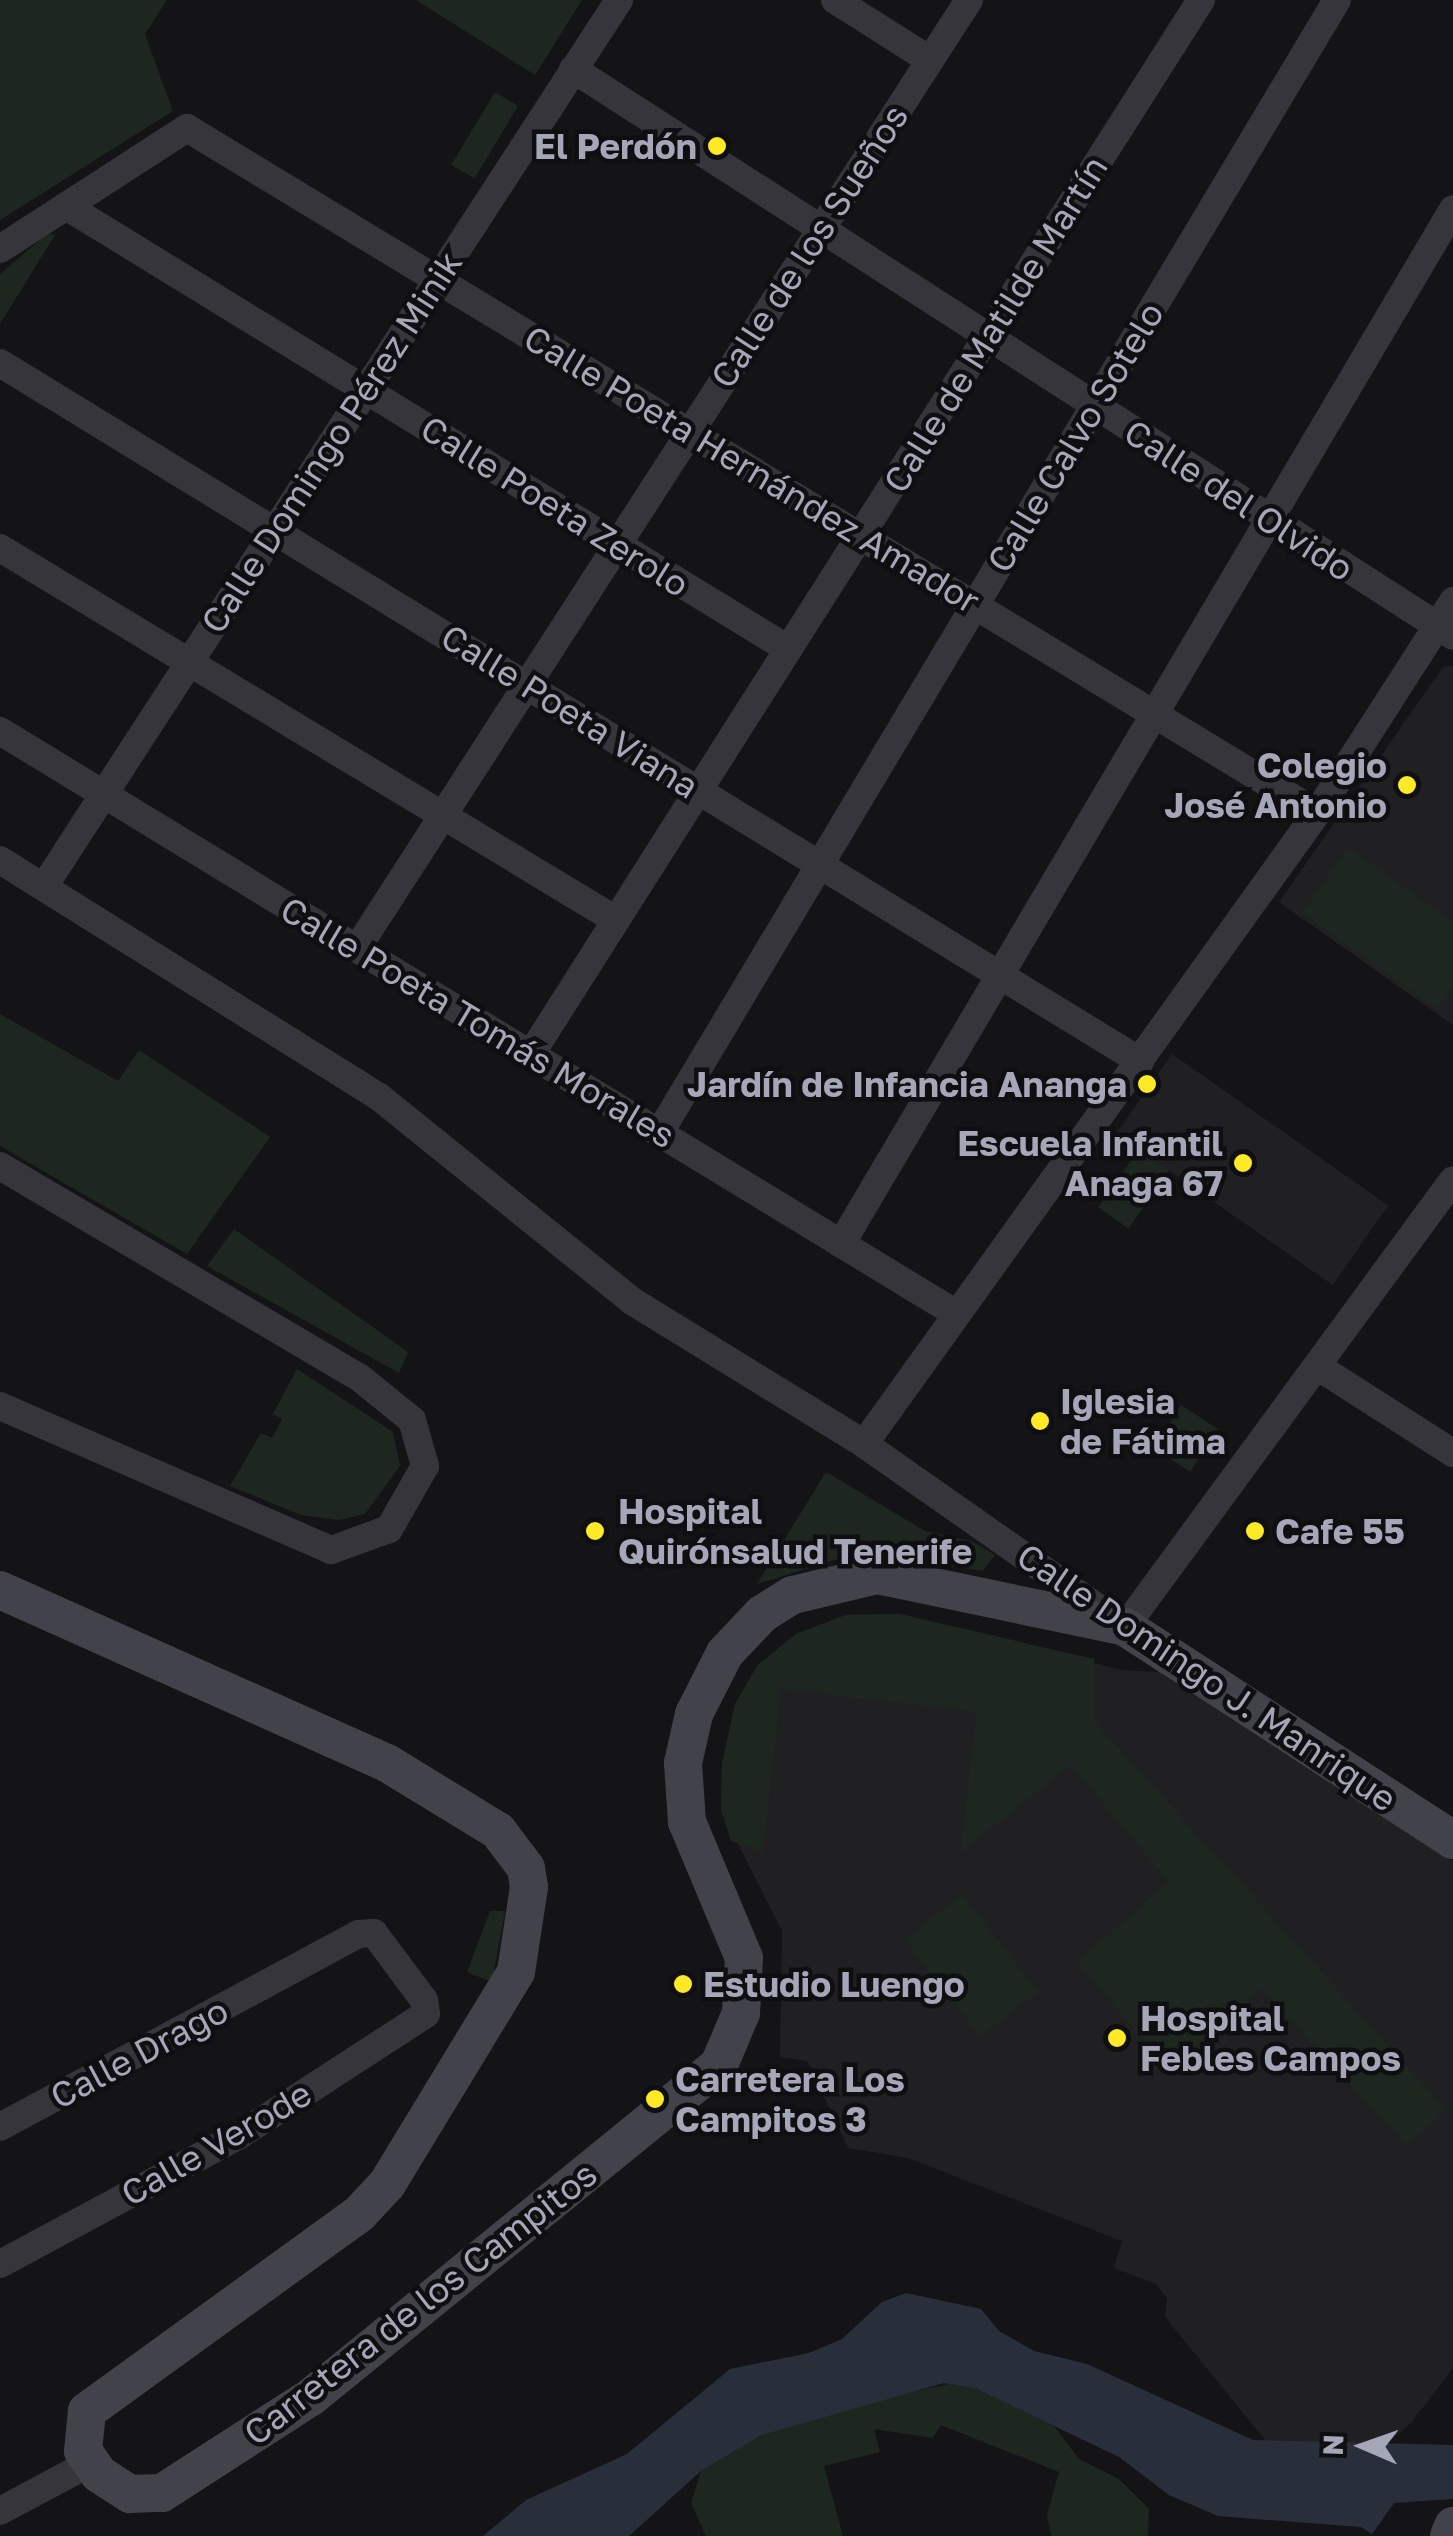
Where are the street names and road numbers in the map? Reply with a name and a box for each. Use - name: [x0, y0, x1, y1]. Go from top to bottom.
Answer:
- street label: Calle de los Sueños: [702, 96, 916, 396]
- street label: Calle de Matilde Martín: [874, 148, 1116, 500]
- street label: Calle Domingo Pérez Minik: [192, 243, 470, 641]
- street label: Calle Calvo Sotelo: [978, 295, 1172, 579]
- street label: Calle Poeta Hernández Amador: [517, 316, 987, 622]
- street label: Calle Poeta Zerolo: [413, 407, 697, 605]
- street label: Calle del Olvido: [1117, 410, 1361, 590]
- street label: Calle Poeta Viana: [434, 615, 706, 807]
- street label: Calle Poeta Tomás Morales: [273, 887, 683, 1157]
- street label: Calle Domingo J. Manrique: [1009, 1534, 1405, 1820]
- street label: Calle Drago: [43, 1989, 235, 2117]
- street label: Calle Verode: [114, 2072, 318, 2214]
- street label: Carretera de los Campitos: [235, 2152, 605, 2454]

